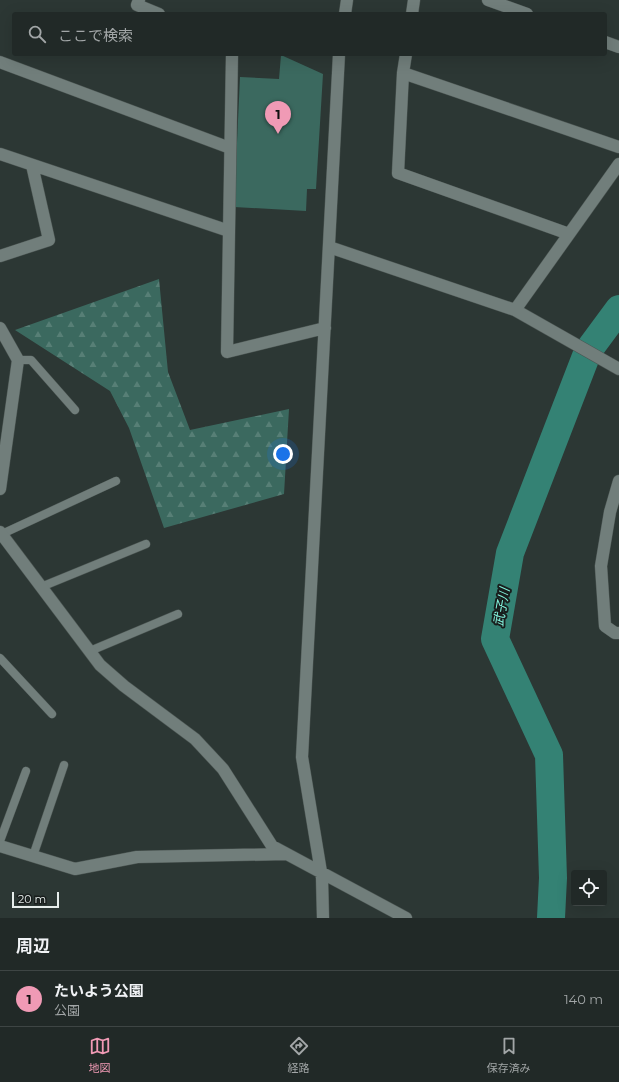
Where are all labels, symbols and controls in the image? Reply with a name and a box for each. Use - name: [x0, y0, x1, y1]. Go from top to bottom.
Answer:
- search box: [12, 12, 607, 56]
- icon: search: [26, 23, 48, 45]
- text: ここで検索: [58, 26, 133, 45]
- pin: 1: [265, 101, 291, 134]
- your location: [273, 444, 293, 464]
- water label: 武子川: [490, 584, 513, 628]
- map controls: [571, 870, 607, 906]
- button: locate: [571, 870, 607, 906]
- scale bar: [12, 890, 59, 909]
- text: 20 m: [18, 892, 46, 906]
- text: 周辺: [16, 936, 50, 956]
- text: たいよう公園: [54, 981, 144, 1000]
- text: 1: [26, 991, 32, 1007]
- text: 140 m: [564, 991, 603, 1007]
- text: 公園: [54, 1002, 80, 1018]
- tab: 地図: [89, 1035, 111, 1075]
- tab: 経路: [288, 1035, 310, 1075]
- tab: 保存済み: [487, 1035, 531, 1075]

